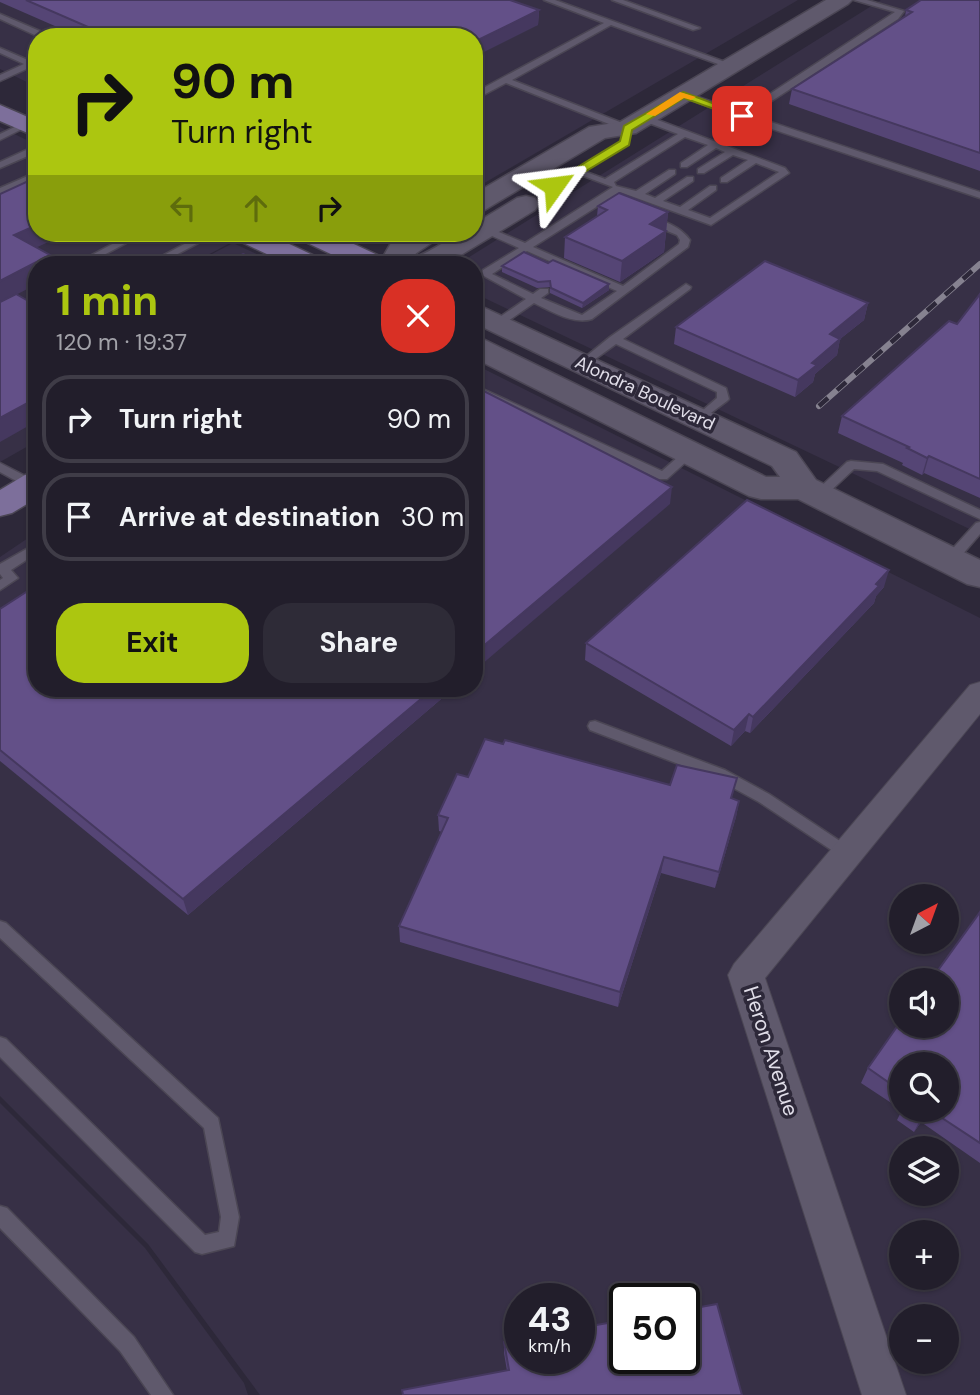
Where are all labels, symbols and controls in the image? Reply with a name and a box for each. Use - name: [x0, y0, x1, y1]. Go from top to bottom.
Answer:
- text: 90 m: [171, 49, 294, 113]
- icon: right: [56, 56, 147, 147]
- pin: [712, 86, 772, 146]
- icon: arrive: [723, 97, 761, 135]
- text: Turn right: [171, 111, 313, 153]
- position arrow: [517, 149, 591, 223]
- icon: left: [164, 189, 202, 227]
- icon: ahead: [237, 189, 275, 227]
- icon: right: [310, 189, 348, 227]
- text: 1 min: [56, 273, 158, 328]
- button: close: [381, 279, 455, 353]
- text: 120 m · 19:37: [56, 327, 187, 357]
- street label: Alondra Boulevard: [571, 350, 719, 436]
- icon: right: [60, 400, 98, 438]
- text: Turn right: [119, 402, 243, 436]
- text: 90 m: [387, 402, 451, 436]
- icon: arrive: [60, 498, 98, 536]
- text: Arrive at destination: [119, 500, 380, 534]
- text: 30 m: [401, 500, 464, 534]
- button: Exit: [56, 603, 249, 683]
- button: Share: [263, 603, 455, 683]
- north arrow: [889, 884, 959, 954]
- map controls: [889, 884, 959, 1374]
- button: sound: [889, 968, 959, 1038]
- street label: Heron Avenue: [737, 982, 805, 1120]
- button: search: [889, 1052, 959, 1122]
- button: layers: [889, 1136, 959, 1206]
- button: +: [889, 1220, 959, 1290]
- speed limit sign: 50: [609, 1283, 700, 1374]
- text: 43: [528, 1296, 571, 1342]
- button: −: [889, 1304, 959, 1374]
- text: km/h: [528, 1334, 571, 1358]

